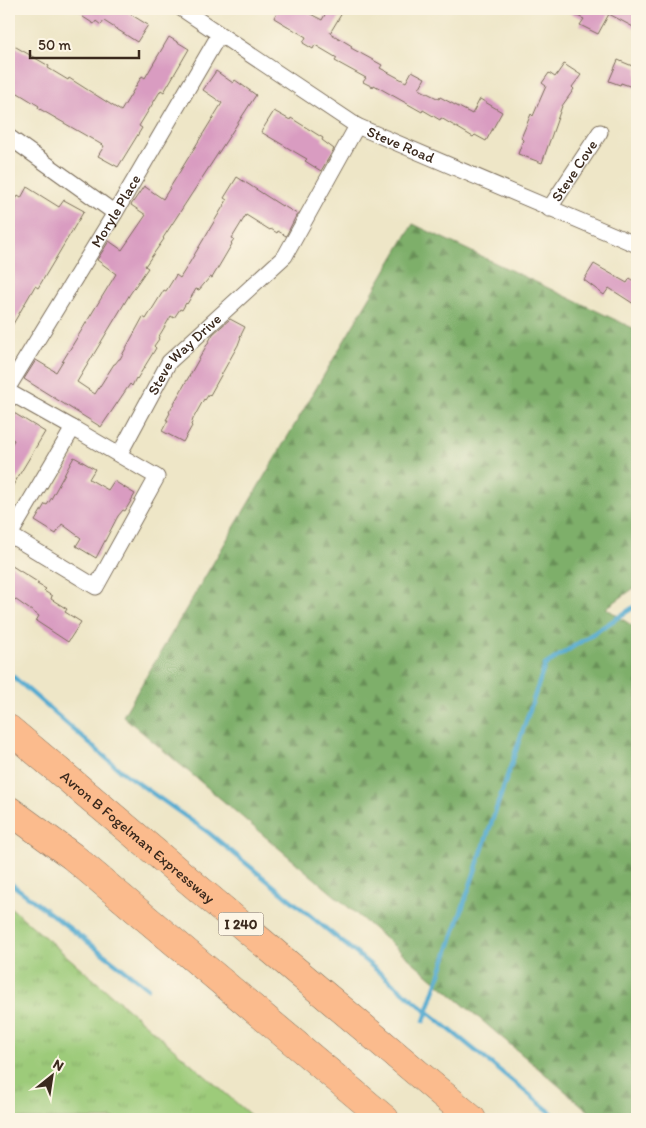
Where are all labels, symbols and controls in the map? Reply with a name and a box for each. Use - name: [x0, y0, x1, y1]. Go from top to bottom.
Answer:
- scale bar: [30, 28, 139, 60]
- text: 50 m: [38, 36, 71, 54]
- street label: Steve Road: [364, 122, 437, 167]
- street label: Steve Cove: [548, 136, 601, 205]
- street label: Moryle Place: [87, 171, 144, 251]
- street label: Steve Way Drive: [144, 310, 225, 398]
- street label: Avron B Fogelman Expressway: [57, 767, 218, 907]
- road number: I 240: [218, 912, 264, 936]
- north arrow: [28, 1050, 78, 1100]
- text: N: [50, 1055, 67, 1075]

